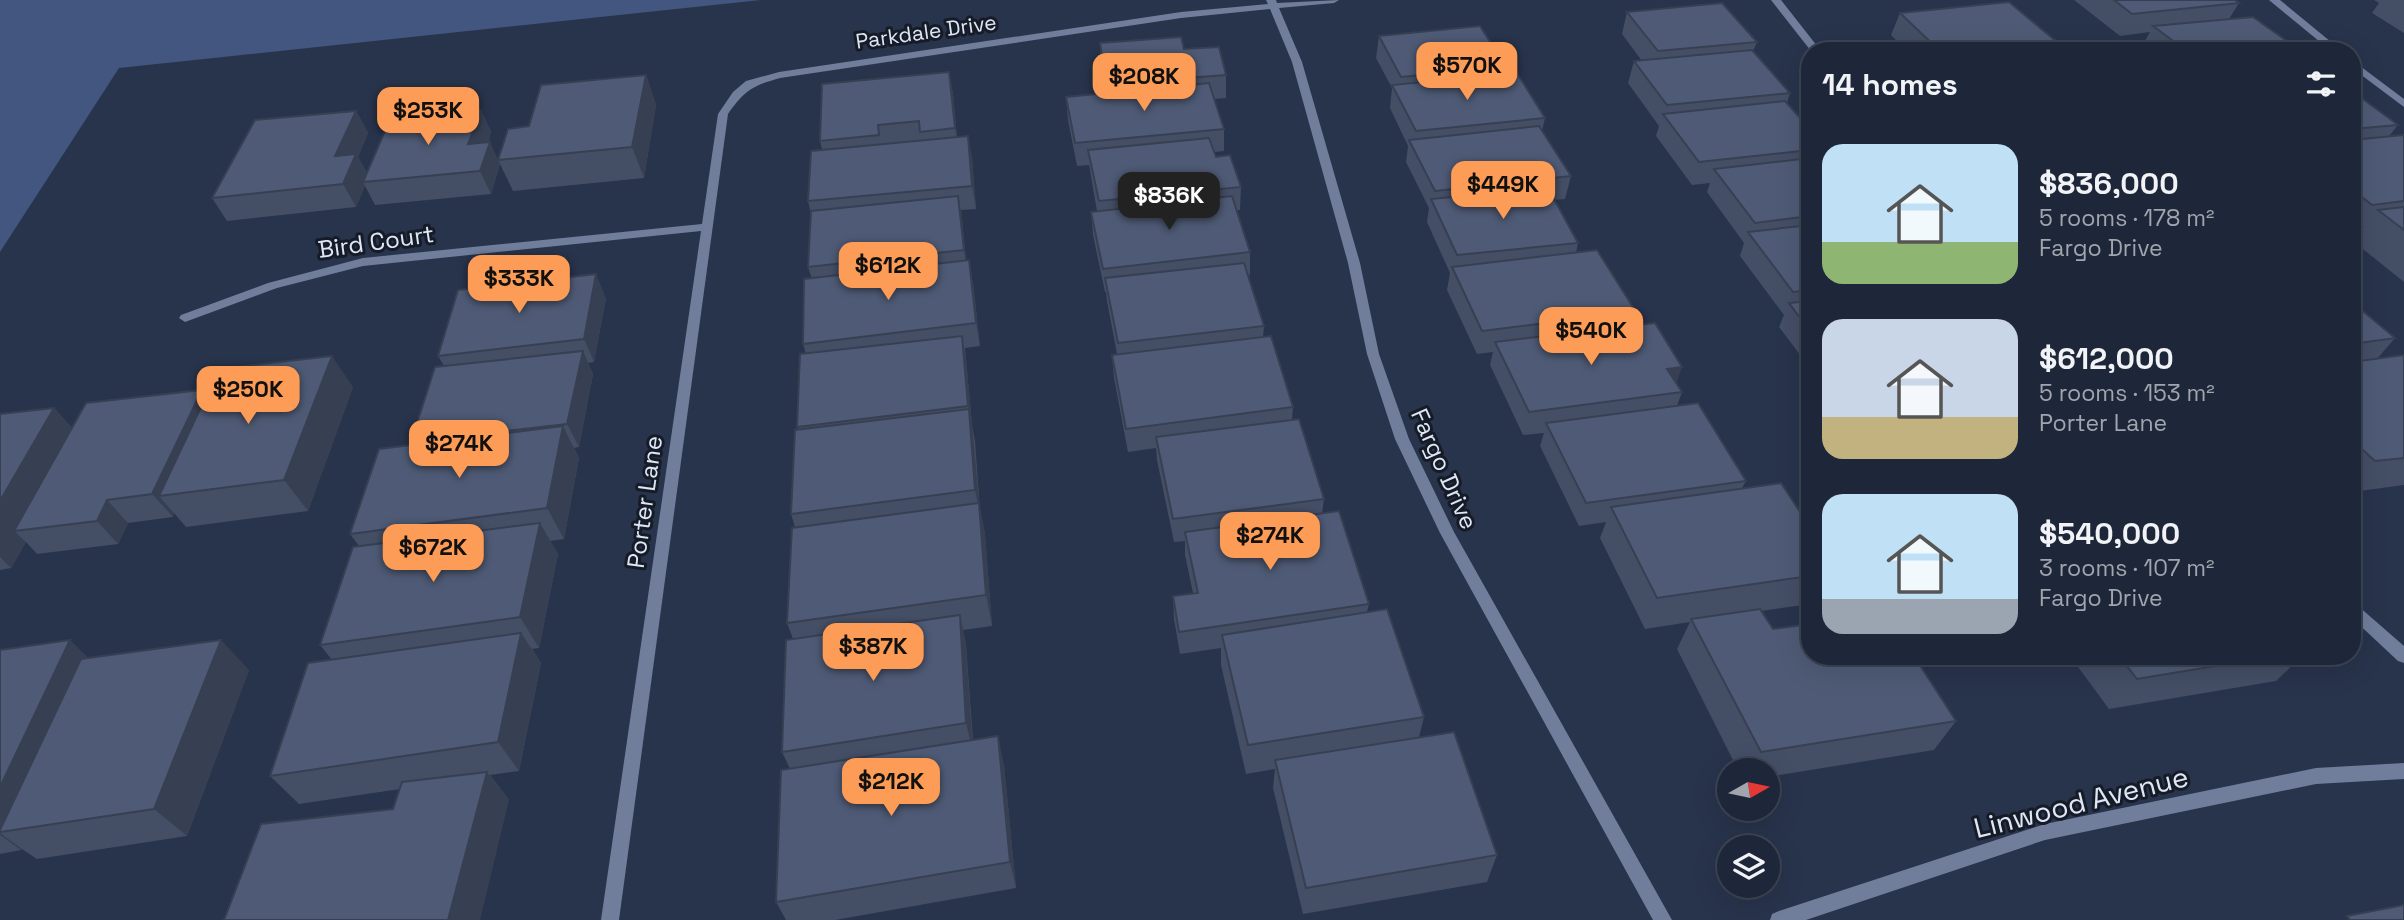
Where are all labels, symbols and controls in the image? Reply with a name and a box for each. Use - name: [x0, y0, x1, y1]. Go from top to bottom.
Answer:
- street label: Parkdale Drive: [854, 8, 998, 55]
- pin: $570K: [1418, 42, 1516, 102]
- text: $570K: [1432, 50, 1502, 80]
- pin: $208K: [1095, 54, 1193, 113]
- text: $208K: [1109, 61, 1179, 91]
- text: 14 homes: [1822, 65, 1958, 104]
- icon: filters: [2302, 65, 2340, 103]
- pin: $253K: [379, 88, 477, 147]
- text: $253K: [393, 95, 463, 125]
- pin: $449K: [1454, 162, 1552, 221]
- text: $836,000: [2039, 164, 2179, 203]
- text: $449K: [1467, 169, 1539, 199]
- icon: home: [1878, 172, 1962, 256]
- pin: $836K: [1120, 173, 1218, 232]
- text: $836K: [1134, 180, 1204, 210]
- text: 5 rooms · 178 m²: [2039, 203, 2214, 233]
- street label: Bird Court: [316, 218, 436, 265]
- text: Fargo Drive: [2039, 233, 2163, 263]
- pin: $612K: [839, 243, 937, 302]
- text: $612K: [855, 250, 921, 280]
- pin: $333K: [470, 256, 568, 315]
- text: $333K: [484, 263, 554, 293]
- pin: $540K: [1542, 308, 1640, 367]
- text: $540K: [1555, 315, 1627, 345]
- text: $612,000: [2039, 339, 2174, 378]
- icon: home: [1878, 347, 1962, 431]
- pin: $250K: [199, 366, 297, 426]
- text: $250K: [213, 374, 283, 404]
- text: 5 rooms · 153 m²: [2039, 378, 2215, 408]
- street label: Fargo Drive: [1404, 404, 1485, 534]
- text: Porter Lane: [2039, 408, 2167, 438]
- pin: $274K: [410, 420, 508, 480]
- text: $274K: [425, 428, 493, 458]
- street label: Porter Lane: [620, 434, 669, 570]
- pin: $274K: [1221, 512, 1319, 572]
- text: $540,000: [2039, 514, 2180, 553]
- text: $274K: [1236, 520, 1304, 550]
- icon: home: [1878, 522, 1962, 606]
- pin: $672K: [384, 524, 482, 584]
- text: $672K: [399, 532, 467, 562]
- text: 3 rooms · 107 m²: [2039, 553, 2215, 583]
- text: Fargo Drive: [2039, 583, 2163, 613]
- pin: $387K: [824, 624, 922, 683]
- text: $387K: [839, 631, 907, 661]
- pin: $212K: [842, 758, 940, 818]
- north arrow: [1717, 758, 1780, 821]
- map controls: [1717, 758, 1780, 898]
- street label: Linwood Avenue: [1970, 758, 2192, 846]
- text: $212K: [858, 766, 924, 796]
- button: layers: [1717, 835, 1780, 898]

